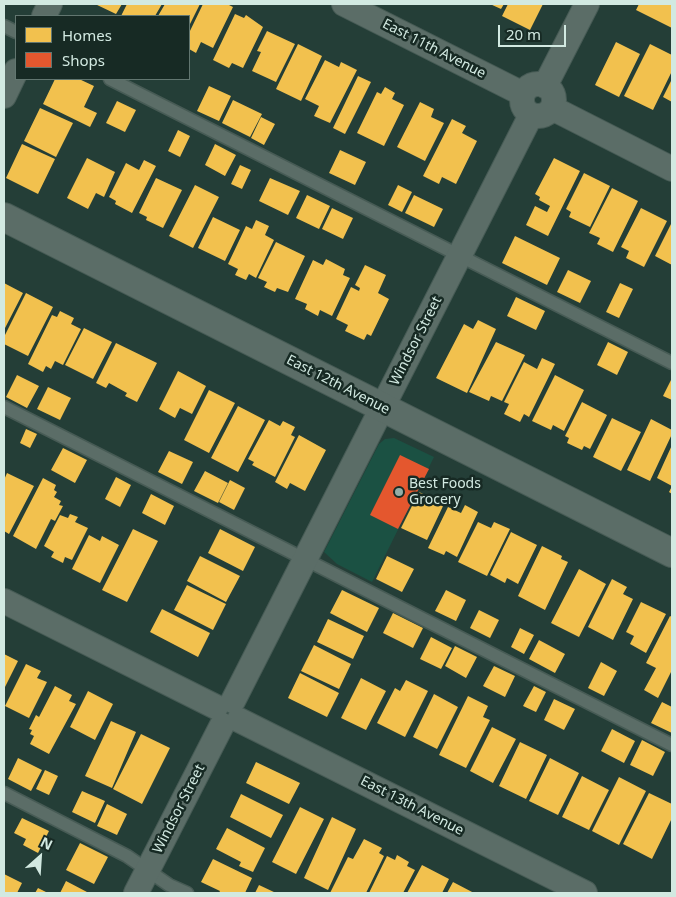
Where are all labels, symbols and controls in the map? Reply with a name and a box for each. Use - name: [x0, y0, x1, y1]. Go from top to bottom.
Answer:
- legend: [15, 15, 190, 80]
- scale bar: [501, 15, 568, 47]
- street label: East 11th Avenue: [380, 16, 488, 82]
- text: 20 m: [506, 24, 541, 44]
- text: Homes: [62, 25, 112, 45]
- text: Shops: [62, 50, 105, 70]
- street label: Windsor Street: [386, 294, 446, 388]
- street label: East 12th Avenue: [284, 352, 392, 418]
- place label: Best Foods Grocery: [409, 476, 481, 508]
- marker: Best Foods Grocery: [393, 486, 405, 498]
- street label: Windsor Street: [149, 762, 209, 856]
- street label: East 13th Avenue: [358, 773, 466, 839]
- north arrow: [15, 832, 65, 882]
- text: N: [38, 832, 56, 854]

